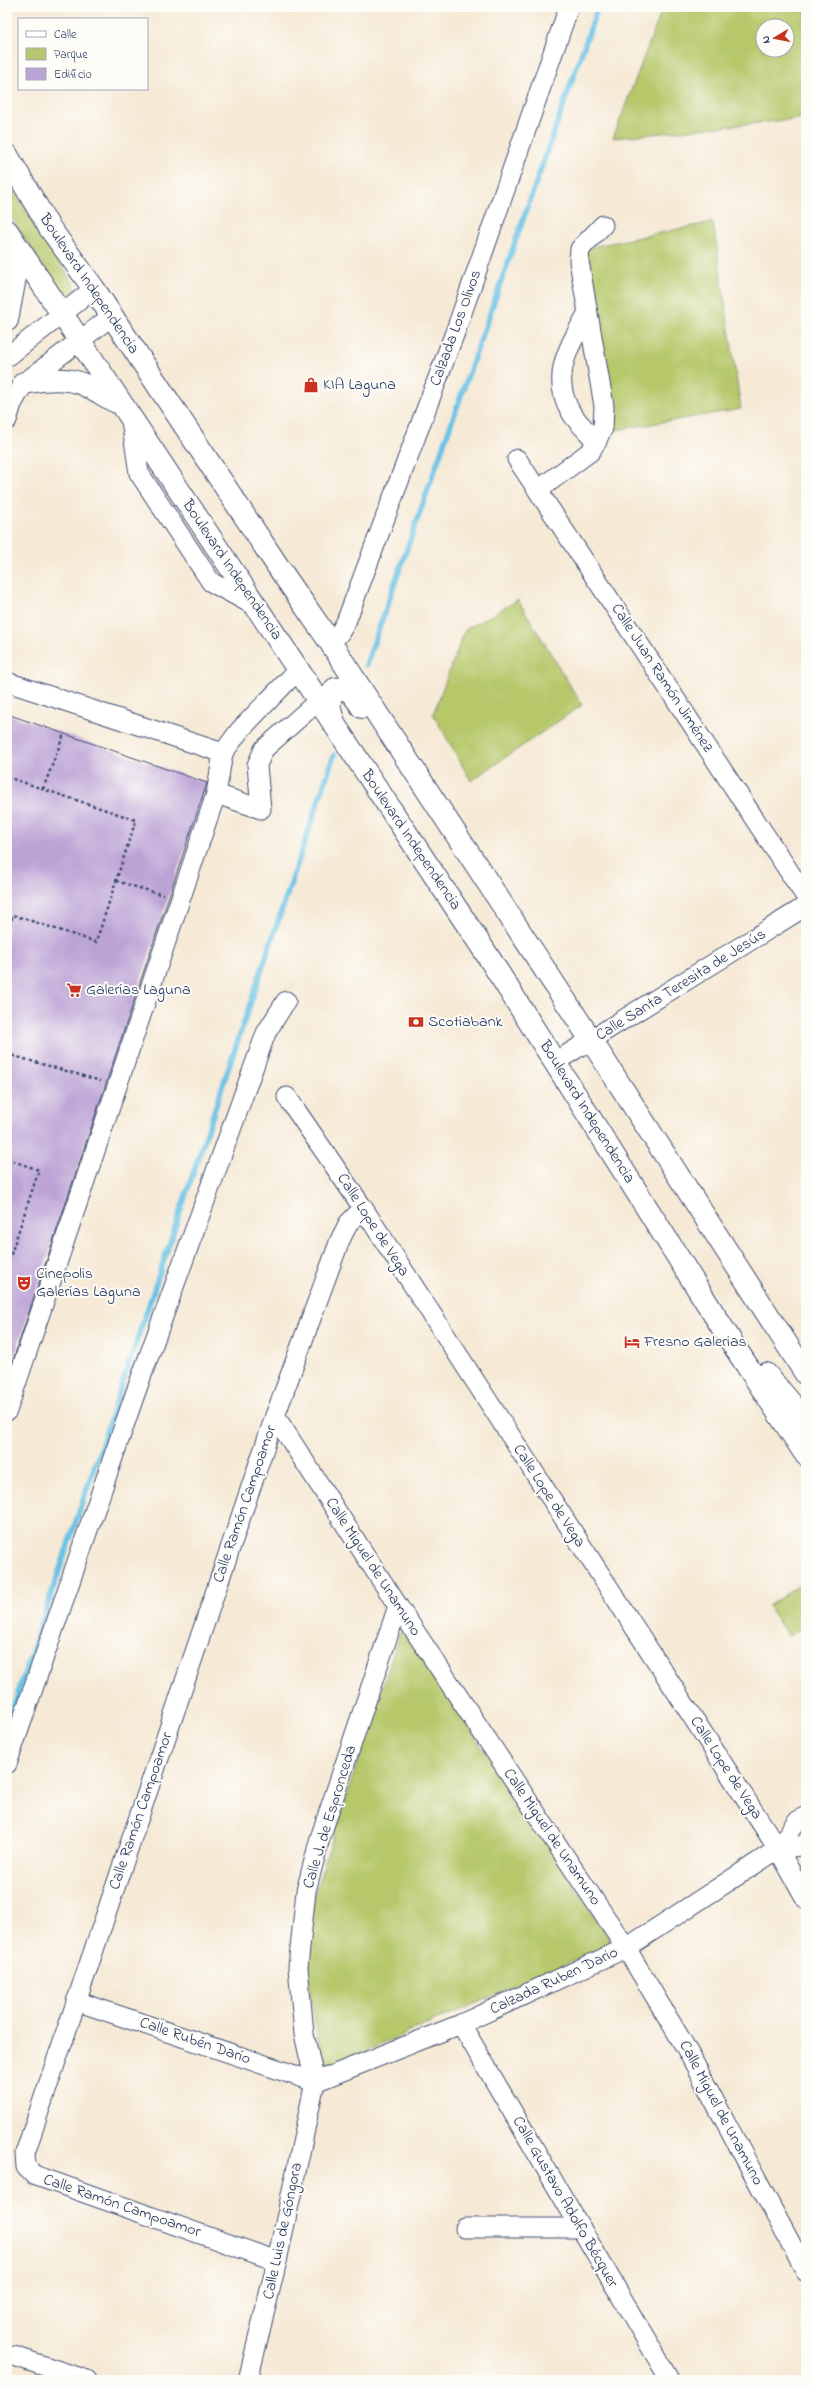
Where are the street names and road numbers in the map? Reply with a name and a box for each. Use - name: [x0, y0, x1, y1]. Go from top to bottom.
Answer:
- street label: Boulevard Independencia: [32, 208, 145, 359]
- street label: Calzada Los Olivos: [424, 266, 488, 390]
- street label: Boulevard Independencia: [175, 494, 288, 645]
- street label: Calle Juan Ramón Jiménez: [605, 599, 719, 758]
- street label: Boulevard Independencia: [354, 764, 467, 915]
- street label: Calle Santa Teresita de Jesús: [591, 923, 771, 1047]
- street label: Boulevard Independencia: [533, 1035, 641, 1188]
- street label: Calle Lope de Vega: [331, 1169, 415, 1281]
- street label: Calle Ramón Campoamor: [207, 1422, 283, 1586]
- street label: Calle Lope de Vega: [507, 1440, 591, 1552]
- street label: Calle Miguel de Unamuno: [319, 1493, 427, 1641]
- street label: Calle Lope de Vega: [684, 1712, 768, 1824]
- street label: Calle Ramón Campoamor: [103, 1729, 179, 1893]
- street label: Calle J. de Espronceda: [297, 1742, 363, 1892]
- street label: Calle Miguel de Unamuno: [497, 1763, 607, 1911]
- street label: Calzada Ruben Dario: [486, 1941, 622, 2021]
- street label: Calle Rubén Darío: [136, 2011, 254, 2071]
- street label: Calle Miguel de Unamuno: [673, 2036, 769, 2190]
- street label: Calle Gustavo Adolfo Bécquer: [506, 2112, 624, 2292]
- street label: Calle Luis de Góngora: [257, 2160, 309, 2302]
- street label: Calle Ramón Campoamor: [40, 2168, 204, 2244]

